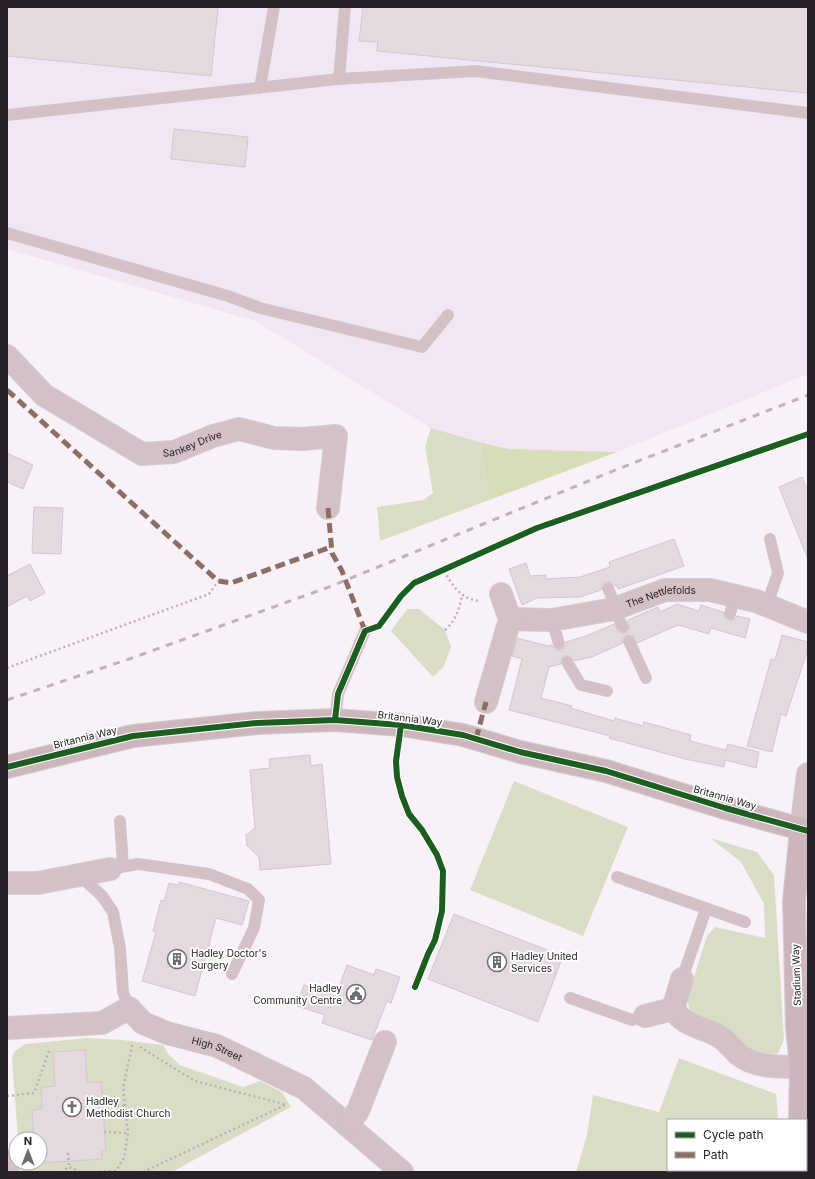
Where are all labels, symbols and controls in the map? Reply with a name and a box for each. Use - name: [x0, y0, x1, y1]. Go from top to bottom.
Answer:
- street label: Sankey Drive: [162, 428, 223, 459]
- street label: The Nettlefolds: [624, 584, 696, 610]
- street label: Britannia Way: [377, 708, 443, 728]
- street label: Britannia Way: [52, 723, 118, 751]
- street label: Britannia Way: [692, 782, 758, 812]
- street label: Stadium Way: [789, 944, 803, 1006]
- place label: Hadley Doctor's Surgery: [191, 947, 267, 971]
- building icon: Hadley Doctor's Surgery: [166, 948, 188, 970]
- place label: Hadley United Services: [511, 950, 578, 974]
- building icon: Hadley United Services: [486, 951, 508, 973]
- place label: Hadley Community Centre: [253, 982, 342, 1006]
- public building icon: Hadley Community Centre: [345, 983, 367, 1005]
- street label: High Street: [191, 1034, 245, 1064]
- place label: Hadley Methodist Church: [86, 1095, 170, 1119]
- church icon: Hadley Methodist Church: [61, 1096, 83, 1118]
- legend: [667, 1119, 807, 1171]
- text: Cycle path: [703, 1127, 764, 1142]
- north arrow: [8, 1131, 48, 1171]
- text: N: [24, 1134, 32, 1148]
- text: Path: [703, 1147, 728, 1162]

